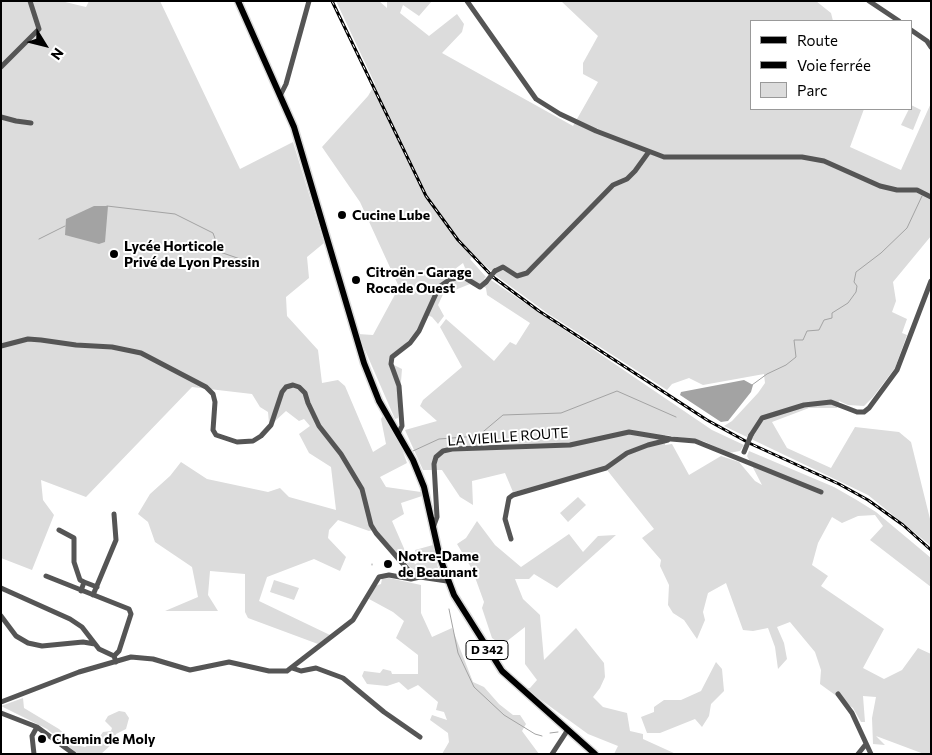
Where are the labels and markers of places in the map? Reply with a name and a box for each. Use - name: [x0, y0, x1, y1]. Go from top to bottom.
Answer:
- place label: Cucine Lube: [352, 207, 430, 223]
- marker: Cucine Lube: [336, 209, 348, 221]
- place label: Lycée Horticole Privé de Lyon Pressin: [124, 238, 260, 270]
- marker: Lycée Horticole Privé de Lyon Pressin: [108, 248, 120, 260]
- place label: Citroën - Garage Rocade Ouest: [366, 264, 472, 296]
- marker: Citroën - Garage Rocade Ouest: [350, 274, 362, 286]
- place label: Notre-Dame de Beaunant: [398, 548, 479, 580]
- marker: Notre-Dame de Beaunant: [382, 558, 394, 570]
- place label: Chemin de Moly: [52, 731, 155, 747]
- marker: Chemin de Moly: [36, 733, 48, 745]

